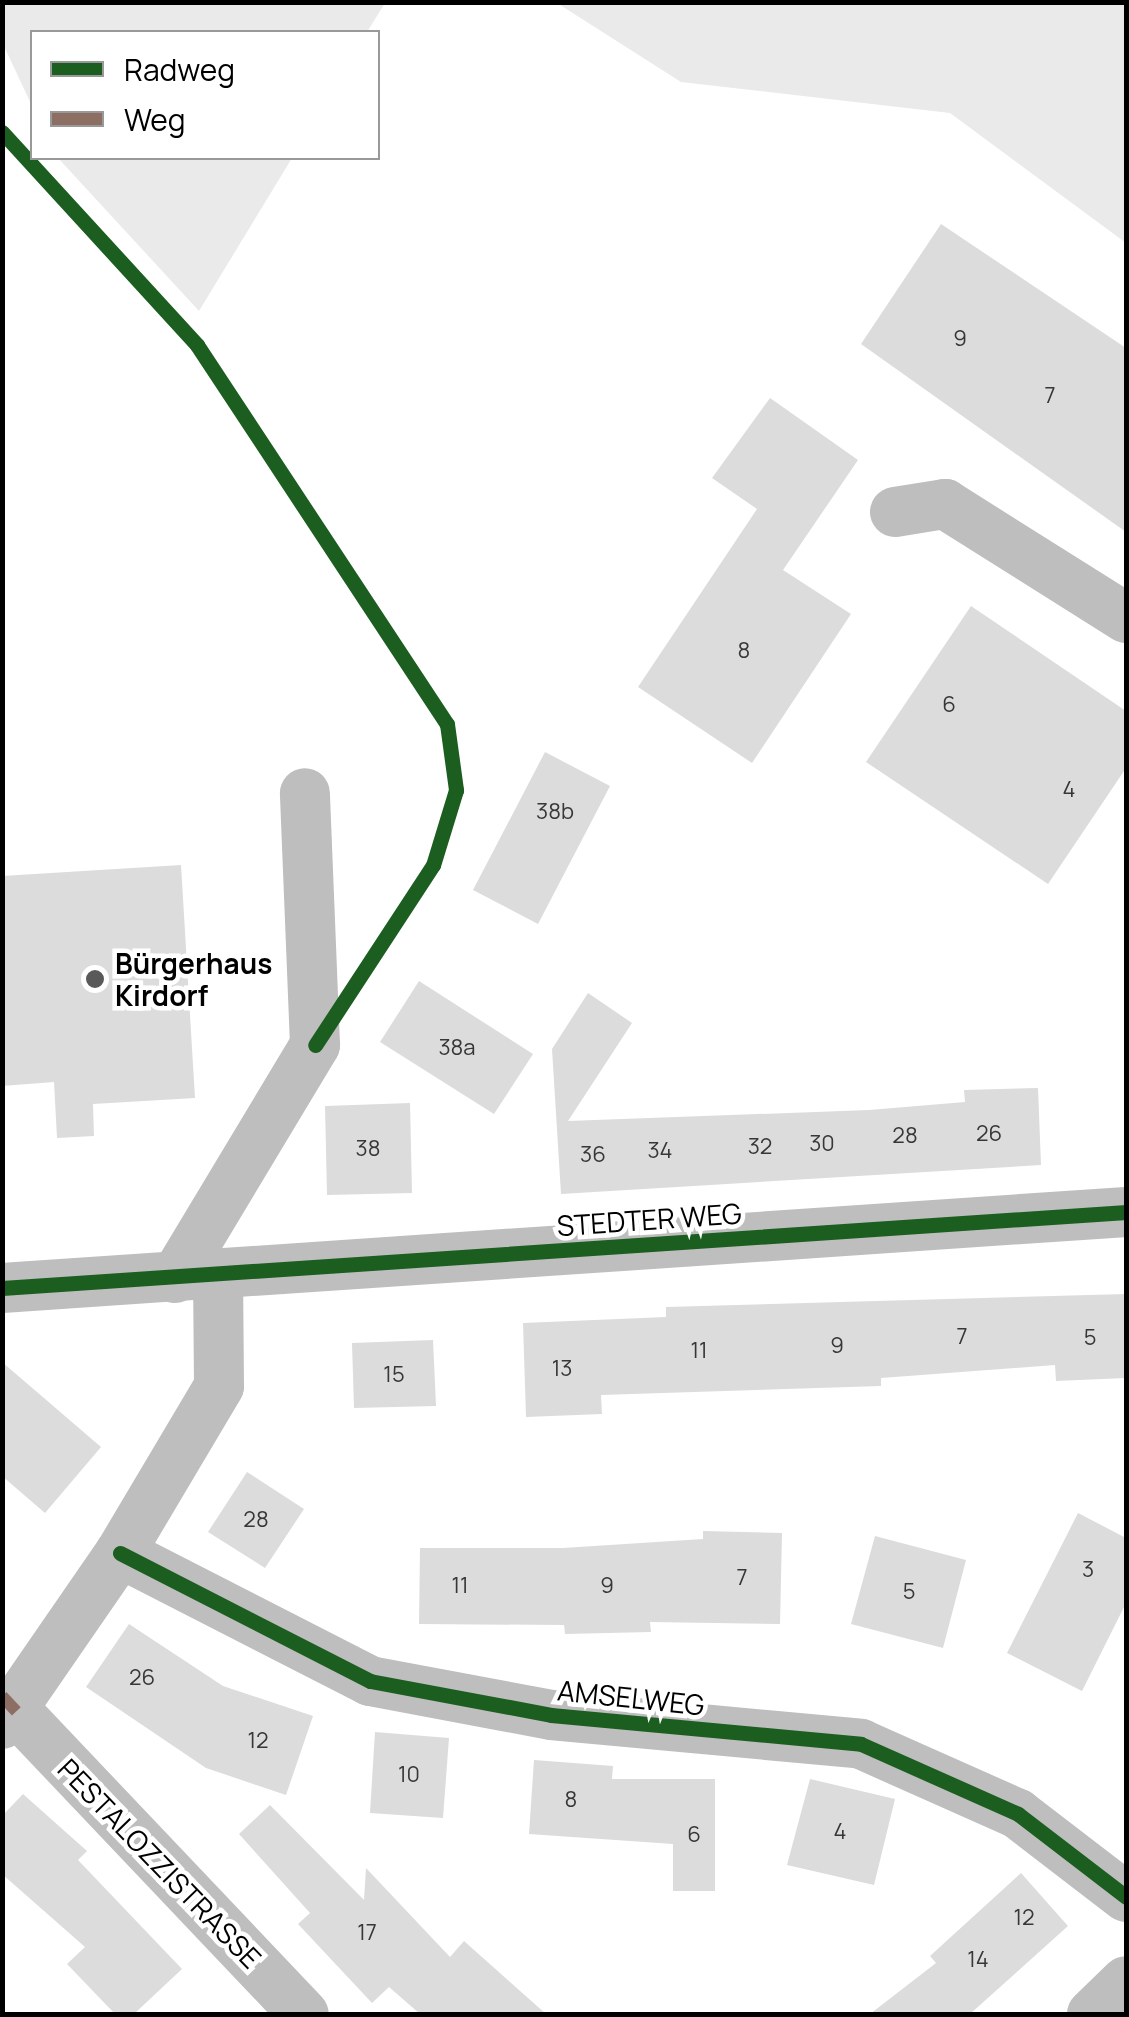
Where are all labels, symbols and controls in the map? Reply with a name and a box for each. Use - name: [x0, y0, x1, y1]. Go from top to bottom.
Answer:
- legend: [30, 30, 380, 160]
- text: Radweg: [124, 49, 235, 90]
- text: Weg: [124, 99, 186, 140]
- house number: 9: [953, 326, 967, 352]
- house number: 7: [1044, 383, 1056, 409]
- house number: 8: [738, 638, 750, 664]
- house number: 6: [942, 692, 956, 718]
- house number: 4: [1063, 777, 1075, 803]
- house number: 38b: [536, 799, 574, 825]
- place label: Bürgerhaus Kirdorf: [115, 946, 272, 1012]
- marker: Bürgerhaus Kirdorf: [84, 968, 106, 990]
- house number: 38a: [438, 1035, 476, 1061]
- house number: 26: [976, 1121, 1002, 1147]
- house number: 28: [892, 1123, 918, 1149]
- house number: 30: [809, 1131, 835, 1157]
- house number: 32: [748, 1134, 772, 1160]
- house number: 38: [356, 1136, 380, 1162]
- house number: 34: [647, 1138, 673, 1164]
- house number: 36: [580, 1142, 606, 1168]
- street label: STEDTER WEG: [555, 1196, 743, 1242]
- house number: 7: [956, 1324, 968, 1350]
- house number: 5: [1084, 1325, 1096, 1351]
- house number: 9: [830, 1333, 844, 1359]
- house number: 11: [690, 1338, 708, 1364]
- house number: 13: [552, 1356, 572, 1382]
- house number: 15: [383, 1362, 405, 1388]
- house number: 28: [243, 1507, 269, 1533]
- house number: 3: [1082, 1557, 1094, 1583]
- house number: 7: [736, 1565, 748, 1591]
- house number: 11: [451, 1573, 469, 1599]
- house number: 9: [600, 1573, 614, 1599]
- house number: 5: [903, 1579, 915, 1605]
- house number: 26: [129, 1665, 155, 1691]
- street label: AMSELWEG: [556, 1673, 706, 1721]
- house number: 12: [247, 1728, 269, 1754]
- street label: PESTALOZZISTRASSE: [51, 1751, 269, 1975]
- house number: 10: [398, 1762, 420, 1788]
- house number: 8: [565, 1787, 577, 1813]
- house number: 4: [834, 1819, 846, 1845]
- house number: 6: [687, 1822, 701, 1848]
- house number: 12: [1013, 1905, 1035, 1931]
- house number: 17: [357, 1920, 377, 1946]
- house number: 14: [967, 1947, 989, 1973]

